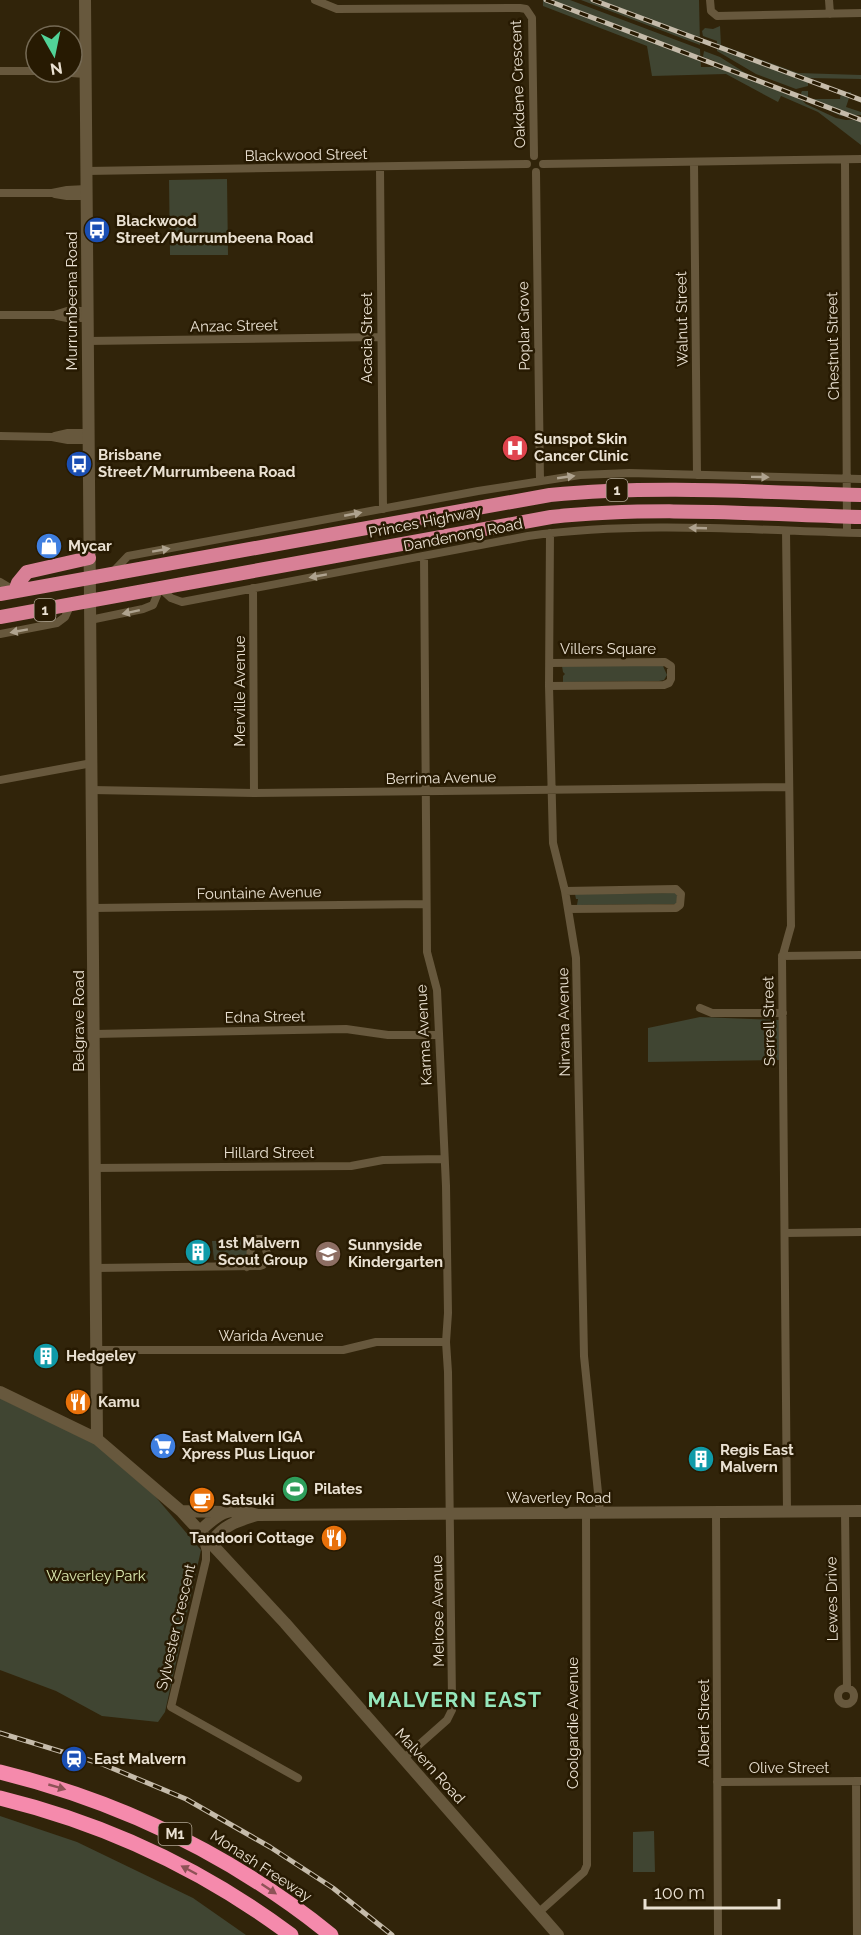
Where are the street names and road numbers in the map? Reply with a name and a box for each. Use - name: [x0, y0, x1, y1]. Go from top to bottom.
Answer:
- street label: Oakdene Crescent: [507, 19, 529, 149]
- street label: Blackwood Street: [244, 145, 368, 165]
- street label: Murrumbeena Road: [63, 232, 81, 370]
- street label: Walnut Street: [672, 271, 692, 367]
- street label: Poplar Grove: [514, 281, 534, 371]
- street label: Acacia Street: [358, 292, 376, 384]
- street label: Chestnut Street: [823, 292, 843, 400]
- street label: Anzac Street: [190, 316, 278, 336]
- road number: 1: [606, 479, 628, 501]
- street label: Princes Highway: [367, 502, 483, 542]
- street label: Dandenong Road: [402, 515, 524, 555]
- road number: 1: [34, 599, 56, 621]
- street label: Merville Avenue: [231, 635, 249, 747]
- street label: Villers Square: [560, 640, 656, 658]
- street label: Berrima Avenue: [386, 768, 497, 788]
- street label: Fountaine Avenue: [196, 883, 322, 903]
- street label: Nirvana Avenue: [554, 967, 574, 1077]
- street label: Belgrave Road: [70, 970, 88, 1072]
- street label: Serrell Street: [759, 976, 779, 1066]
- street label: Karma Avenue: [412, 984, 436, 1086]
- street label: Edna Street: [225, 1007, 305, 1027]
- street label: Hillard Street: [224, 1144, 314, 1162]
- street label: Warida Avenue: [218, 1327, 324, 1345]
- street label: Waverley Road: [507, 1489, 611, 1507]
- street label: Melrose Avenue: [428, 1555, 448, 1667]
- street label: Lewes Drive: [822, 1556, 842, 1642]
- street label: Sylvester Crescent: [153, 1562, 199, 1692]
- street label: Coolgardie Avenue: [564, 1657, 582, 1789]
- street label: Albert Street: [695, 1679, 713, 1767]
- street label: Malvern Road: [391, 1725, 469, 1807]
- street label: Olive Street: [749, 1759, 829, 1777]
- road number: M1: [158, 1823, 192, 1845]
- street label: Monash Freeway: [207, 1826, 315, 1906]

